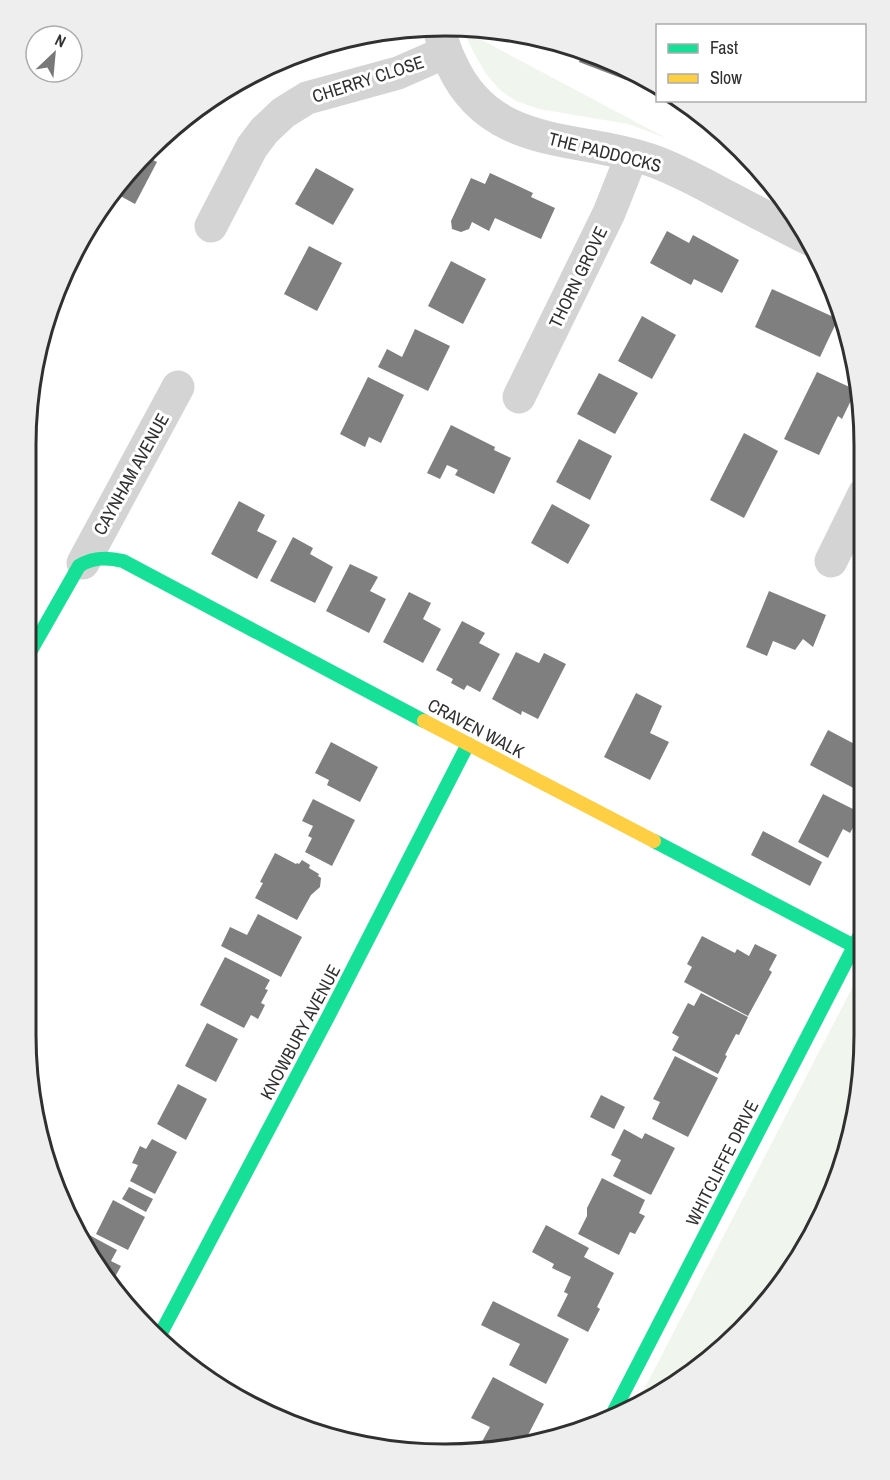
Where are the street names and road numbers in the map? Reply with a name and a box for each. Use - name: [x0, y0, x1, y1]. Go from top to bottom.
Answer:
- street label: CHERRY CLOSE: [309, 49, 427, 109]
- street label: THE PADDOCKS: [546, 126, 664, 178]
- street label: THORN GROVE: [543, 222, 613, 332]
- street label: CAYNHAM AVENUE: [87, 409, 175, 539]
- street label: CRAVEN WALK: [423, 692, 529, 764]
- street label: KNOWBURY AVENUE: [254, 960, 346, 1104]
- street label: WHITCLIFFE DRIVE: [680, 1096, 764, 1230]

